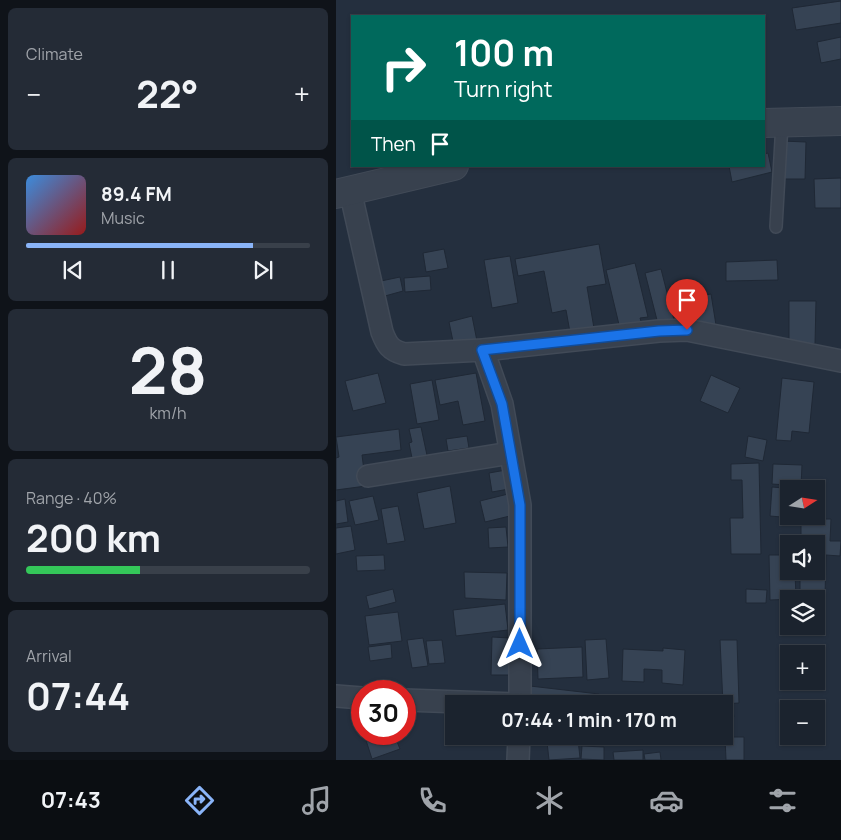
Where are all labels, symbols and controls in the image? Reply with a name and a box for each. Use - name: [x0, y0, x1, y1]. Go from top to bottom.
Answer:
- text: 100 m: [454, 29, 554, 77]
- icon: right: [371, 35, 436, 100]
- text: Climate: [26, 43, 83, 65]
- text: 22°: [136, 67, 199, 119]
- text: Turn right: [454, 74, 552, 104]
- text: −: [26, 75, 41, 113]
- text: +: [294, 75, 310, 113]
- icon: arrive: [426, 130, 454, 158]
- text: Then: [371, 131, 416, 157]
- text: 89.4 FM: [101, 181, 172, 207]
- text: Music: [101, 207, 145, 229]
- icon: previous: [59, 256, 87, 284]
- icon: pause: [154, 256, 182, 284]
- icon: next: [249, 256, 277, 284]
- pin: [666, 279, 708, 330]
- icon: arrive: [673, 286, 701, 314]
- text: 28: [129, 325, 207, 414]
- text: km/h: [149, 402, 187, 424]
- north arrow: [780, 480, 825, 525]
- map controls: [780, 480, 825, 745]
- text: Range · 40%: [26, 487, 117, 509]
- text: 200 km: [26, 511, 161, 563]
- button: sound: [780, 535, 825, 580]
- button: layers: [780, 590, 825, 635]
- position arrow: [493, 617, 545, 669]
- text: Arrival: [26, 645, 72, 667]
- button: +: [780, 645, 825, 690]
- text: 07:44: [26, 669, 130, 721]
- speed limit sign: 30: [351, 680, 416, 745]
- button: −: [780, 700, 825, 745]
- text: 07:44 · 1 min · 170 m: [501, 707, 677, 733]
- icon: directions: [182, 783, 217, 818]
- icon: music: [299, 783, 334, 818]
- icon: phone: [415, 783, 450, 818]
- icon: climate: [532, 783, 567, 818]
- icon: car: [649, 783, 684, 818]
- icon: filters: [765, 783, 800, 818]
- text: 07:43: [41, 785, 101, 815]

